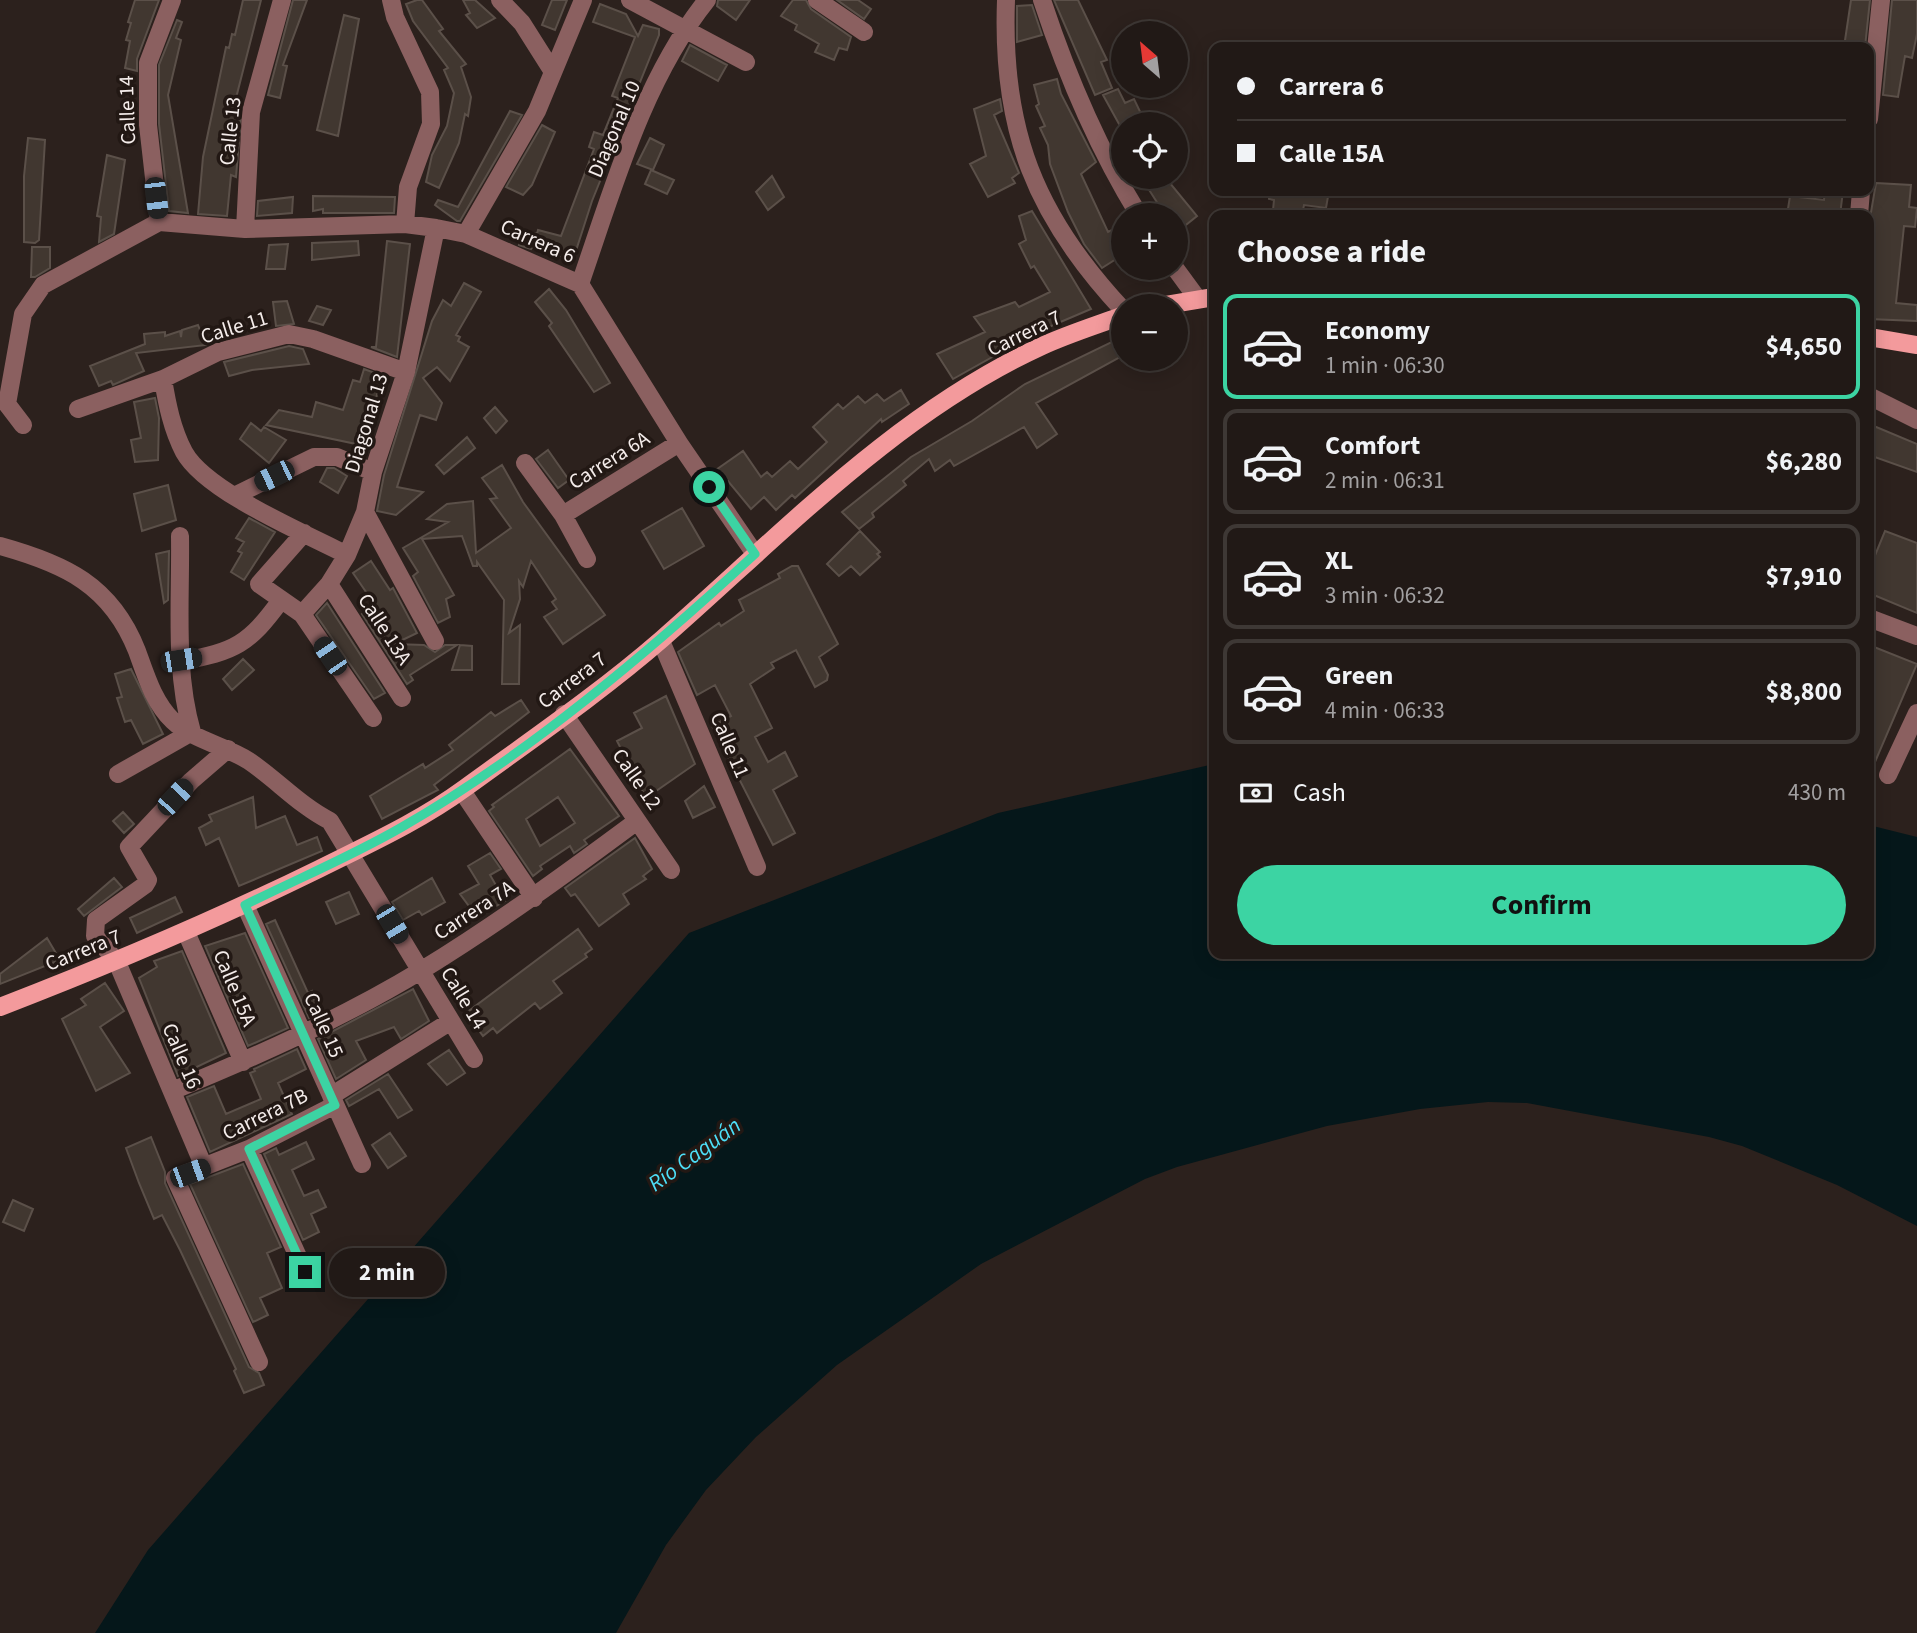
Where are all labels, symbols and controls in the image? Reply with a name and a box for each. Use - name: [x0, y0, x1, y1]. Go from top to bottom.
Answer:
- north arrow: [1111, 21, 1188, 98]
- map controls: [1111, 21, 1188, 371]
- text: Carrera 6: [1279, 68, 1384, 105]
- street label: Calle 14: [111, 75, 143, 145]
- street label: Diagonal 10: [580, 76, 648, 182]
- street label: Calle 13: [211, 95, 249, 167]
- button: locate: [1111, 112, 1188, 189]
- text: Calle 15A: [1279, 135, 1384, 172]
- car: [144, 176, 169, 220]
- button: +: [1111, 203, 1188, 280]
- street label: Carrera 6: [496, 211, 580, 271]
- text: Choose a ride: [1237, 229, 1426, 275]
- button: −: [1111, 294, 1188, 371]
- street label: Carrera 7: [982, 302, 1066, 364]
- street label: Calle 11: [197, 303, 271, 351]
- text: Economy: [1325, 312, 1430, 349]
- icon: car: [1241, 315, 1304, 378]
- text: $4,650: [1766, 328, 1842, 365]
- text: 1 min · 06:30: [1325, 349, 1445, 382]
- street label: Diagonal 13: [337, 369, 395, 477]
- street label: Carrera 6A: [563, 423, 656, 497]
- text: Comfort: [1325, 427, 1420, 464]
- icon: car: [1241, 430, 1304, 493]
- text: $6,280: [1766, 443, 1842, 480]
- car: [251, 457, 298, 495]
- text: 2 min · 06:31: [1325, 464, 1445, 497]
- route start: [693, 471, 725, 503]
- text: XL: [1325, 542, 1353, 579]
- icon: car: [1241, 545, 1304, 608]
- text: $7,910: [1766, 558, 1842, 595]
- text: 3 min · 06:32: [1325, 579, 1445, 612]
- street label: Calle 13A: [351, 587, 420, 671]
- car: [310, 633, 351, 679]
- street label: Carrera 7: [531, 644, 613, 716]
- car: [159, 646, 204, 674]
- text: Green: [1325, 657, 1393, 694]
- icon: car: [1241, 660, 1304, 723]
- text: $8,800: [1766, 673, 1842, 710]
- text: 4 min · 06:33: [1325, 694, 1445, 727]
- street label: Calle 11: [703, 707, 757, 783]
- street label: Calle 12: [605, 742, 669, 816]
- car: [153, 774, 198, 820]
- icon: cash: [1237, 774, 1275, 812]
- text: Cash: [1293, 774, 1346, 811]
- text: 430 m: [1788, 776, 1846, 809]
- button: Confirm: [1237, 865, 1846, 945]
- street label: Carrera 7A: [428, 872, 521, 947]
- car: [373, 901, 412, 947]
- street label: Carrera 7: [41, 921, 125, 979]
- street label: Calle 15A: [206, 945, 265, 1031]
- street label: Calle 14: [433, 961, 495, 1035]
- street label: Calle 15: [296, 987, 352, 1063]
- street label: Calle 16: [155, 1018, 209, 1094]
- street label: Carrera 7B: [217, 1080, 313, 1148]
- water label: Río Caguán: [641, 1109, 748, 1200]
- car: [167, 1156, 214, 1190]
- callout: 2 min: [330, 1248, 445, 1296]
- route end: [289, 1256, 321, 1288]
- text: 2 min: [359, 1256, 415, 1289]

